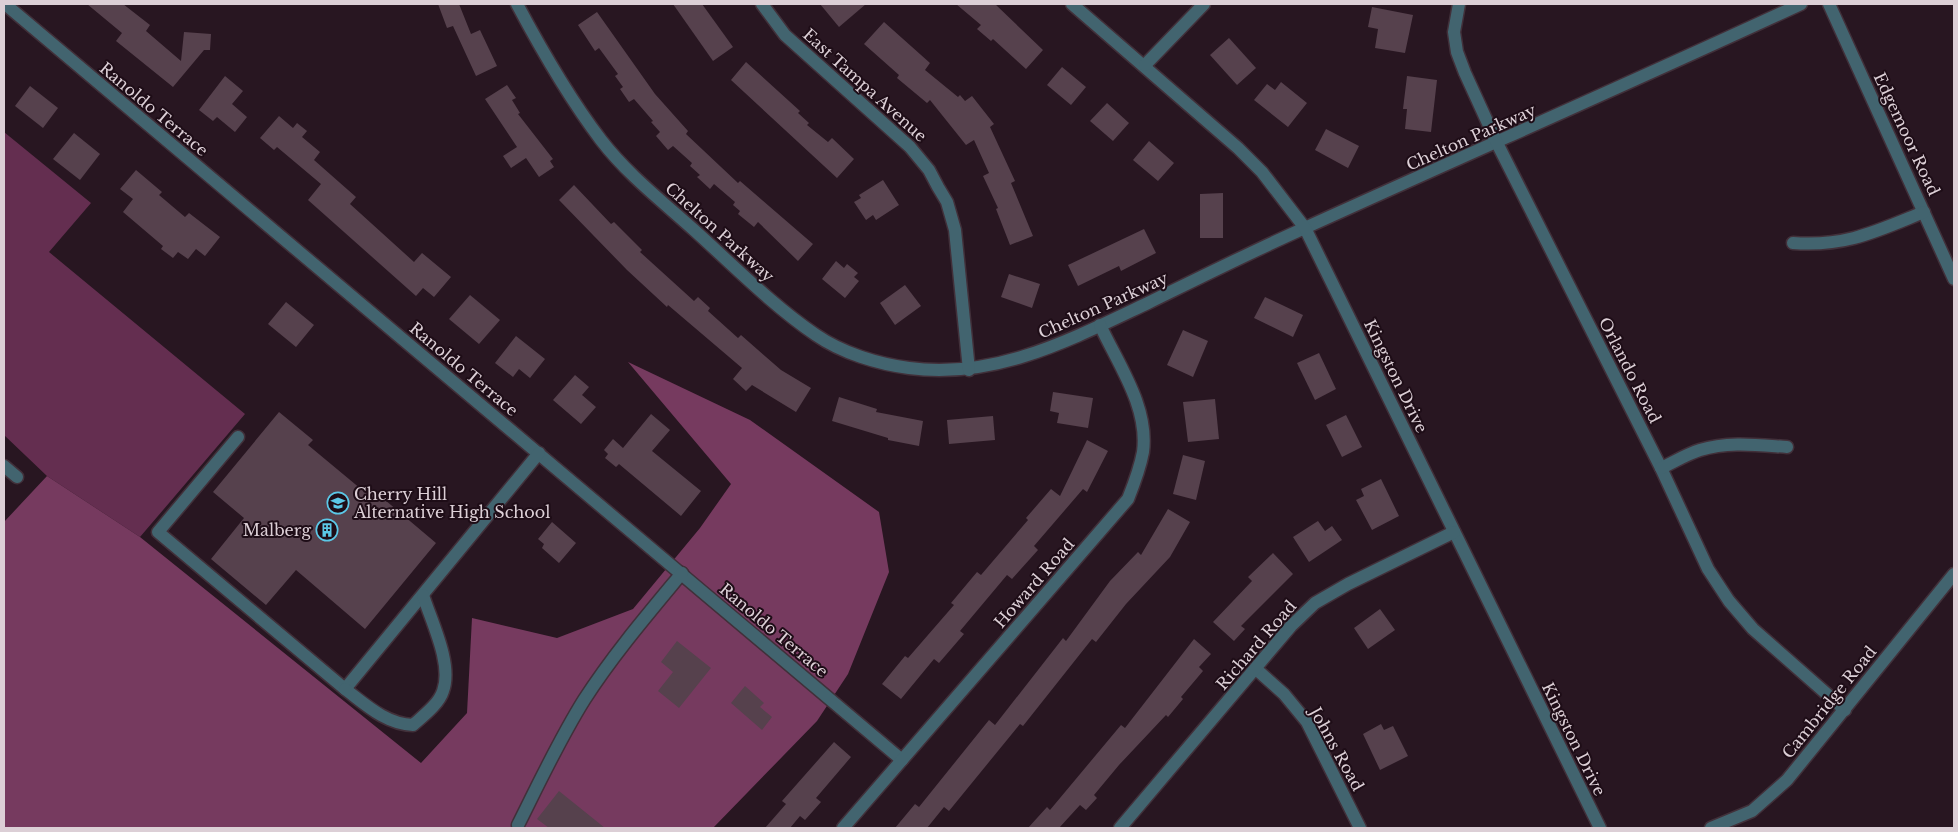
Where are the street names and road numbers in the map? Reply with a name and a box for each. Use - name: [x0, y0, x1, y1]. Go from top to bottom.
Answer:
- street label: East Tampa Avenue: [799, 24, 931, 146]
- street label: Ranoldo Terrace: [96, 58, 212, 160]
- street label: Edgemoor Road: [1870, 69, 1944, 199]
- street label: Chelton Parkway: [1403, 99, 1540, 175]
- street label: Chelton Parkway: [661, 178, 779, 287]
- street label: Chelton Parkway: [1035, 267, 1172, 343]
- street label: Orlando Road: [1595, 314, 1665, 427]
- street label: Kingston Drive: [1360, 316, 1432, 436]
- street label: Ranoldo Terrace: [406, 318, 522, 420]
- street label: Howard Road: [990, 534, 1079, 632]
- street label: Ranoldo Terrace: [716, 579, 832, 681]
- street label: Richard Road: [1212, 596, 1300, 694]
- street label: Cambridge Road: [1777, 642, 1881, 762]
- street label: Kingston Drive: [1538, 679, 1610, 799]
- street label: Johns Road: [1305, 702, 1368, 795]

